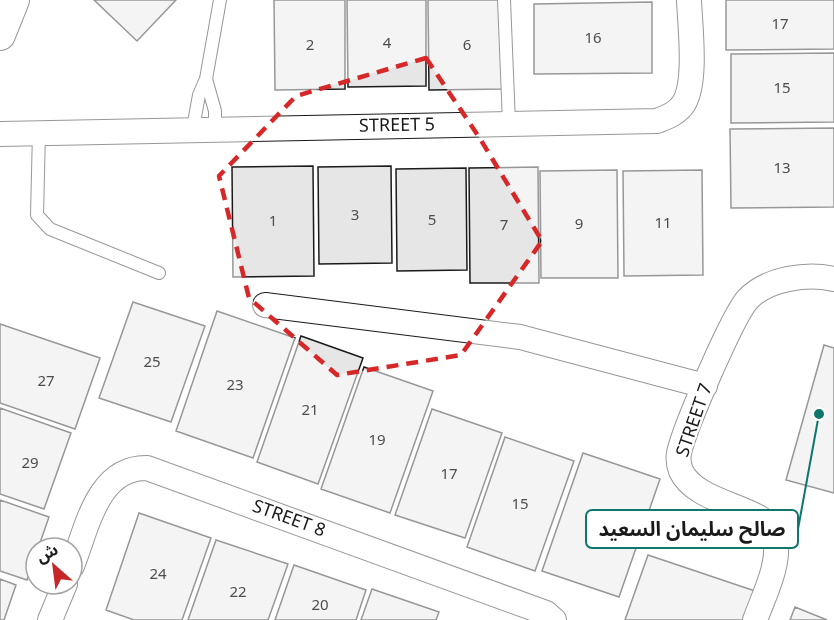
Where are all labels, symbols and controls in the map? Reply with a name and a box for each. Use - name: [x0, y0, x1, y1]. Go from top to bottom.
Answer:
- house number: 17: [771, 8, 789, 40]
- house number: 16: [584, 22, 602, 54]
- house number: 4: [383, 27, 392, 59]
- house number: 2: [306, 29, 314, 61]
- house number: 6: [463, 29, 471, 61]
- house number: 15: [773, 72, 791, 104]
- street label: STREET 5: [359, 105, 435, 145]
- house number: 13: [773, 152, 791, 184]
- house number: 3: [351, 199, 359, 231]
- house number: 5: [428, 204, 436, 236]
- house number: 1: [269, 205, 277, 237]
- house number: 11: [654, 207, 672, 239]
- house number: 9: [575, 208, 583, 240]
- house number: 7: [500, 209, 508, 241]
- house number: 25: [143, 346, 161, 378]
- house number: 27: [37, 365, 55, 397]
- house number: 23: [226, 369, 244, 401]
- street label: STREET 7: [664, 378, 724, 462]
- house number: 21: [301, 394, 319, 426]
- house number: 19: [368, 424, 386, 456]
- house number: 29: [21, 447, 39, 479]
- house number: 17: [440, 458, 458, 490]
- street label: STREET 8: [247, 487, 331, 549]
- house number: 15: [511, 488, 529, 520]
- text: صالح سليمان السعيد: [598, 509, 786, 551]
- callout: صالح سليمان السعيد: [586, 510, 798, 548]
- text: ش: [30, 533, 65, 574]
- north arrow: [24, 536, 84, 596]
- house number: 24: [149, 558, 167, 590]
- house number: 22: [229, 576, 247, 608]
- house number: 20: [311, 589, 329, 620]

